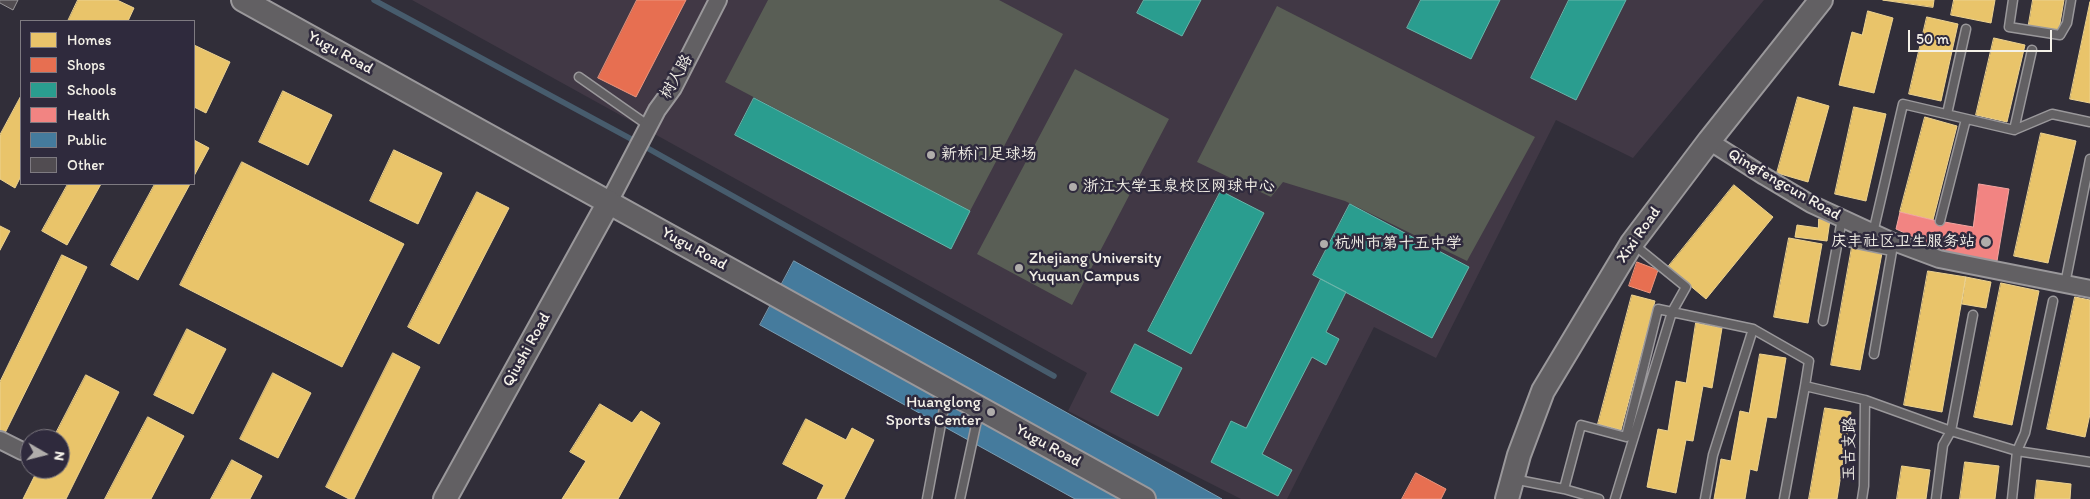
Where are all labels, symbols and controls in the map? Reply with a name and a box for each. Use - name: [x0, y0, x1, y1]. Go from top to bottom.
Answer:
- legend: [20, 20, 195, 185]
- scale bar: [1910, 20, 2054, 52]
- street label: Yugu Road: [304, 27, 376, 79]
- text: 50 m: [1916, 30, 1949, 48]
- text: Homes: [67, 31, 111, 49]
- street label: 树人路: [657, 51, 697, 103]
- text: Shops: [67, 56, 105, 74]
- text: Schools: [67, 81, 116, 99]
- text: Health: [67, 106, 110, 124]
- text: Public: [67, 131, 107, 149]
- place label: 新桥门足球场: [941, 145, 1037, 165]
- street label: Qingfengcun Road: [1724, 145, 1844, 225]
- marker: 新桥门足球场: [925, 149, 937, 161]
- text: Other: [67, 156, 104, 174]
- place label: 浙江大学玉泉校区网球中心: [1083, 177, 1275, 197]
- marker: 浙江大学玉泉校区网球中心: [1067, 181, 1079, 193]
- street label: Xixi Road: [1613, 203, 1665, 267]
- street label: Yugu Road: [658, 223, 730, 275]
- place label: 庆丰社区卫生服务站: [1831, 232, 1975, 252]
- place label: 杭州市第十五中学: [1334, 234, 1462, 254]
- marker: 庆丰社区卫生服务站: [1979, 235, 1993, 249]
- marker: 杭州市第十五中学: [1318, 238, 1330, 250]
- place label: Zhejiang University Yuquan Campus: [1029, 249, 1161, 287]
- marker: Zhejiang University Yuquan Campus: [1013, 262, 1025, 274]
- street label: Qiushi Road: [499, 310, 555, 390]
- place label: Huanglong Sports Center: [886, 393, 981, 431]
- marker: Huanglong Sports Center: [985, 406, 997, 418]
- street label: 玉古支路: [1840, 417, 1860, 481]
- street label: Yugu Road: [1012, 420, 1084, 472]
- north arrow: [20, 429, 70, 479]
- text: N: [50, 450, 68, 462]

